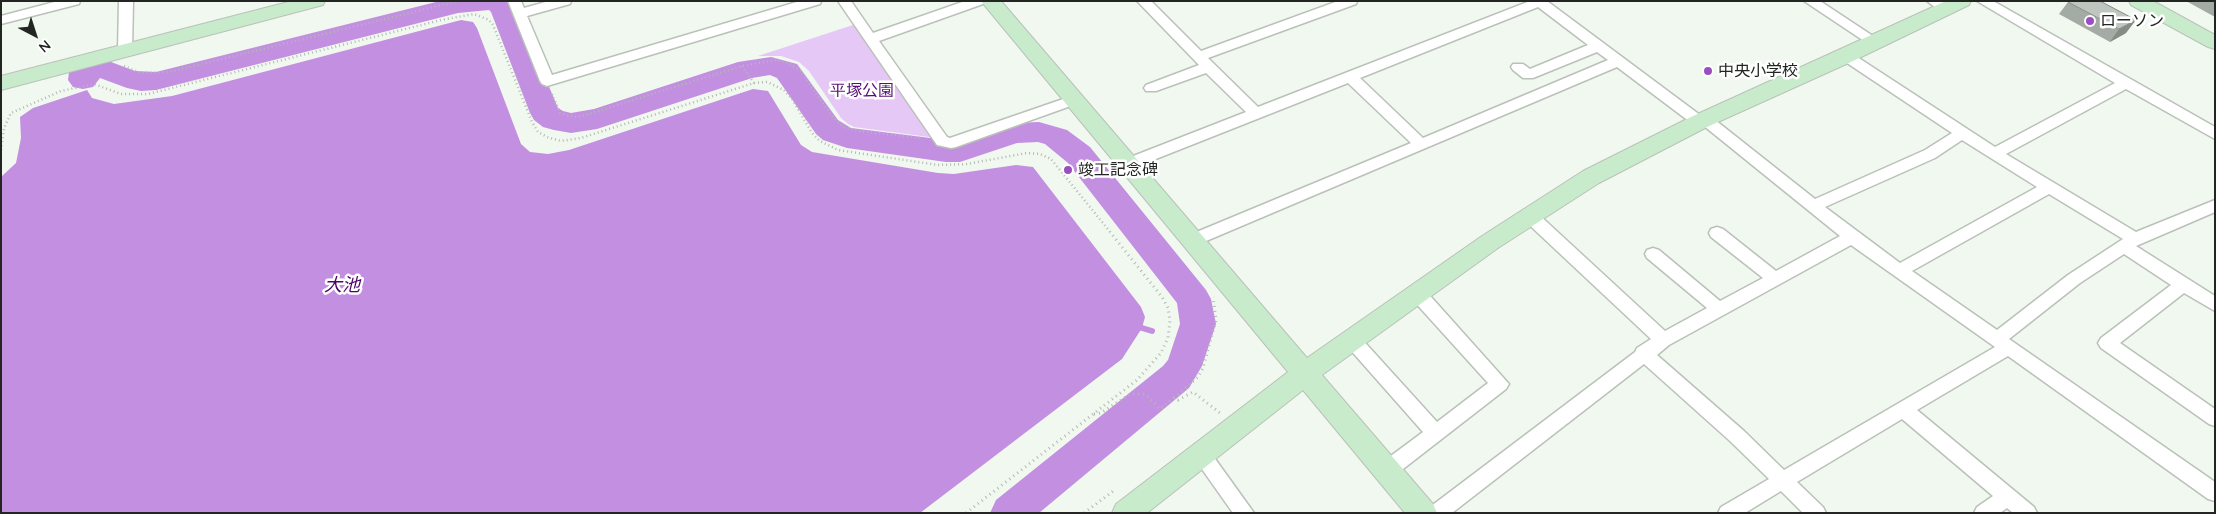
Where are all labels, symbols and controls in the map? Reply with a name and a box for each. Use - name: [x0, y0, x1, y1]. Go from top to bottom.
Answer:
- north arrow: [10, 10, 60, 60]
- place label: ローソン: [2100, 11, 2164, 31]
- marker: ローソン: [2084, 15, 2096, 27]
- text: N: [35, 36, 54, 57]
- place label: 中央小学校: [1718, 61, 1798, 81]
- marker: 中央小学校: [1702, 65, 1714, 77]
- park label: 平塚公園: [830, 81, 894, 101]
- place label: 竣工記念碑: [1078, 160, 1158, 180]
- marker: 竣工記念碑: [1062, 164, 1074, 176]
- water label: 大池: [324, 275, 360, 297]

